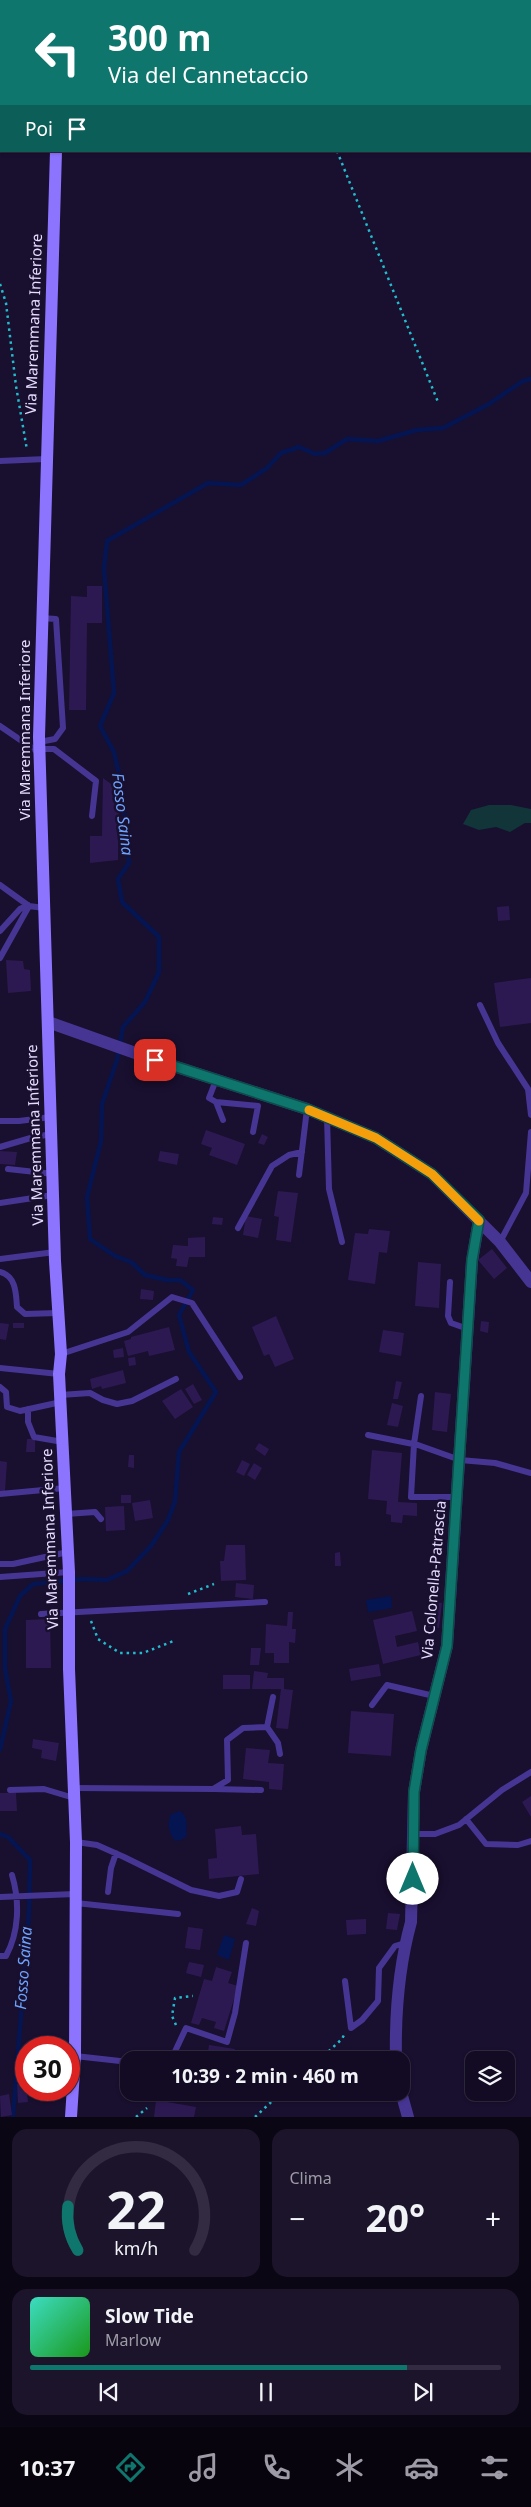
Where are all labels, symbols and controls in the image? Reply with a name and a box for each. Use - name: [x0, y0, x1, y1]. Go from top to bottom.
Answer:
- text: 300 m: [108, 14, 211, 61]
- icon: left: [25, 20, 90, 85]
- text: Via del Cannetaccio: [108, 59, 309, 89]
- icon: arrive: [63, 115, 91, 143]
- text: Poi: [25, 116, 53, 142]
- street label: Via Maremmana Inferiore: [20, 233, 46, 415]
- street label: Via Maremmana Inferiore: [14, 639, 34, 821]
- water label: Fosso Saina: [107, 771, 139, 857]
- pin: [134, 1039, 176, 1081]
- street label: Via Maremmana Inferiore: [21, 1044, 47, 1226]
- icon: arrive: [141, 1046, 169, 1074]
- street label: Via Maremmana Inferiore: [36, 1448, 62, 1630]
- street label: Via Colonella-Patrascia: [416, 1500, 450, 1660]
- position arrow: [386, 1852, 438, 1904]
- water label: Fosso Saina: [9, 1926, 37, 2010]
- speed limit sign: 30: [15, 2036, 80, 2101]
- map controls: [465, 2051, 515, 2101]
- button: layers: [465, 2051, 515, 2101]
- text: 10:39 · 2 min · 460 m: [171, 2063, 359, 2089]
- text: Clima: [290, 2167, 332, 2189]
- text: 22: [106, 2173, 166, 2244]
- text: 20°: [365, 2191, 425, 2243]
- text: −: [290, 2199, 306, 2237]
- text: +: [485, 2199, 501, 2237]
- text: km/h: [114, 2236, 158, 2260]
- text: Slow Tide: [105, 2303, 194, 2329]
- text: Marlow: [105, 2329, 161, 2351]
- icon: previous: [95, 2378, 123, 2406]
- icon: pause: [252, 2378, 280, 2406]
- icon: next: [409, 2378, 437, 2406]
- icon: directions: [113, 2450, 148, 2485]
- icon: music: [186, 2450, 221, 2485]
- icon: phone: [259, 2450, 294, 2485]
- icon: climate: [332, 2450, 367, 2485]
- icon: car: [404, 2450, 439, 2485]
- icon: filters: [477, 2450, 512, 2485]
- text: 10:37: [19, 2452, 75, 2482]

